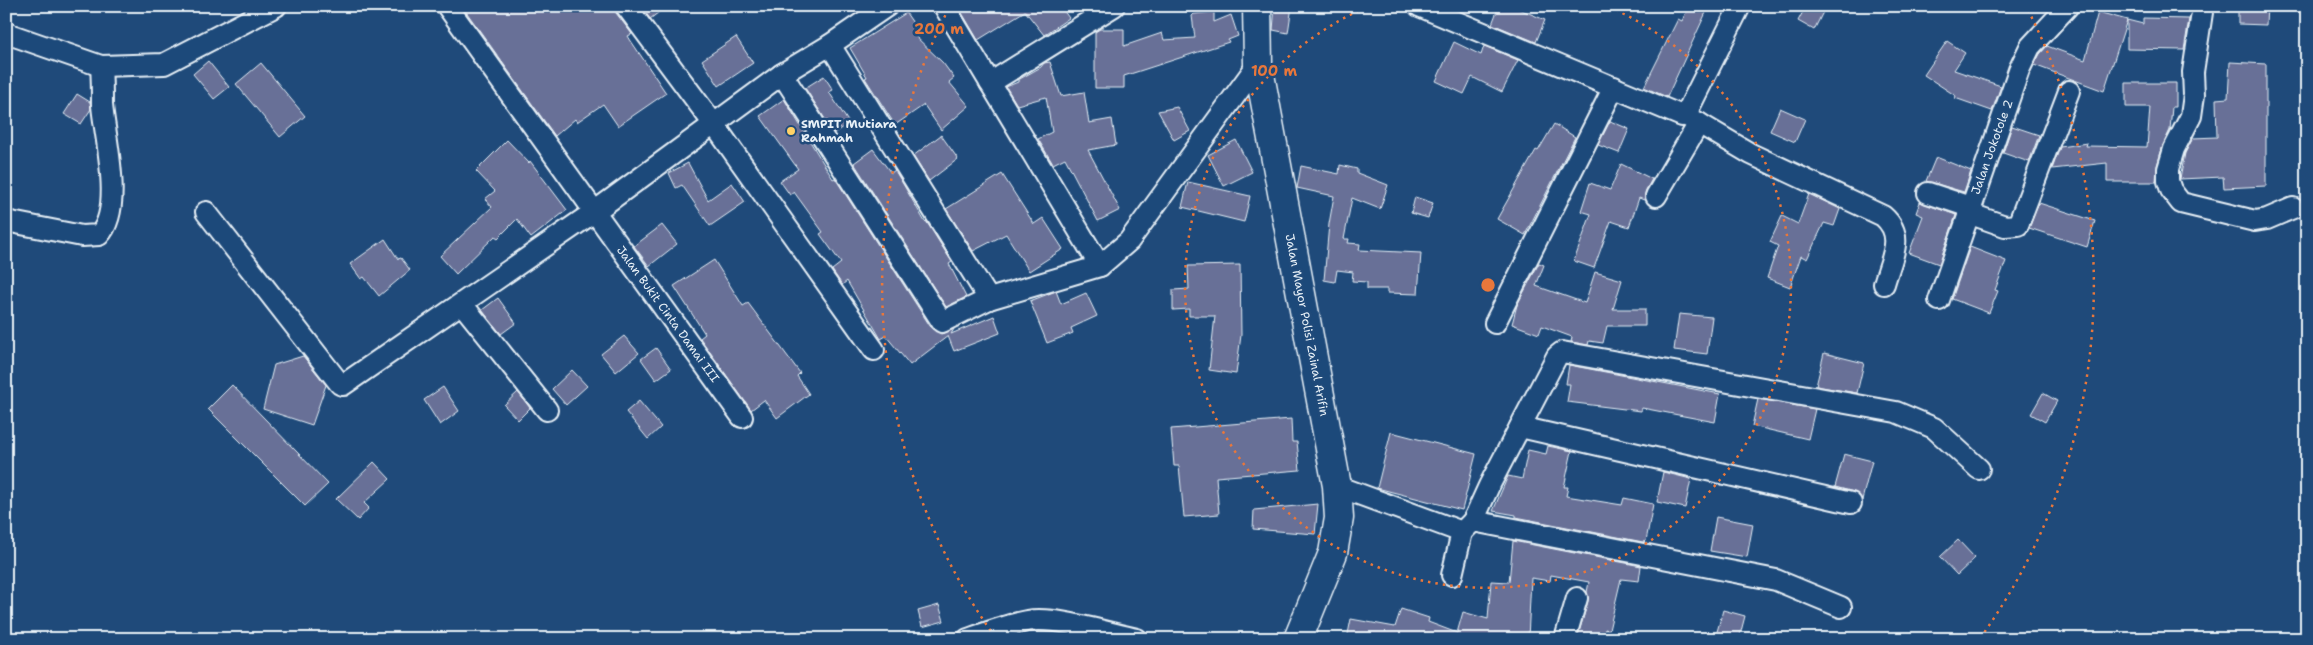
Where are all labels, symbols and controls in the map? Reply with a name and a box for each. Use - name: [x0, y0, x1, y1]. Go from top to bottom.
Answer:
- text: 200 m: [914, 19, 964, 39]
- text: 100 m: [1251, 61, 1297, 81]
- street label: Jalan Jokotole 2: [1967, 97, 2017, 197]
- place label: SMPIT Mutiara Rahmah: [801, 116, 898, 146]
- marker: SMPIT Mutiara Rahmah: [785, 125, 797, 137]
- street label: Jalan Mayor Polisi Zainal Arifin: [1281, 232, 1333, 418]
- street label: Jalan Bukit Cinta Damai III: [613, 243, 723, 386]
- centre of rings: [1479, 276, 1497, 294]

